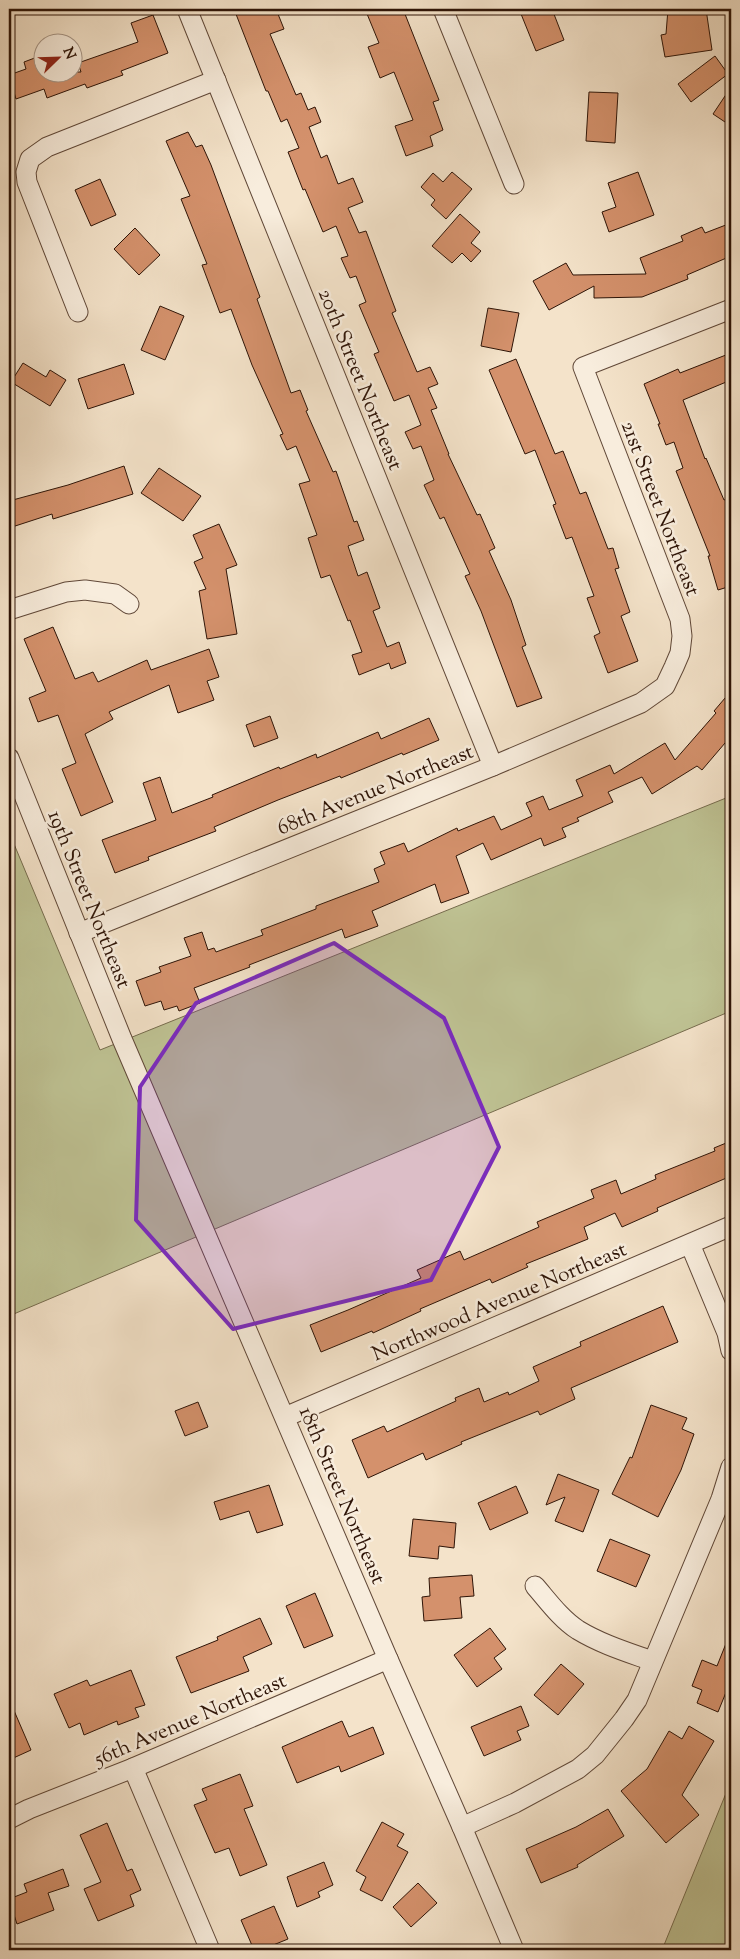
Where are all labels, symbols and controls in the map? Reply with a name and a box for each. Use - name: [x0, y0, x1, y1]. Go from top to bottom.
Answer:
- north arrow: [32, 32, 82, 82]
- text: N: [57, 45, 80, 63]
- street label: 20th Street Northeast: [309, 284, 409, 475]
- street label: 21st Street Northeast: [612, 417, 706, 601]
- street label: 68th Avenue Northeast: [273, 738, 479, 844]
- street label: 19th Street Northeast: [39, 806, 138, 993]
- street label: Northwood Avenue Northeast: [368, 1235, 632, 1370]
- street label: 18th Street Northeast: [290, 1402, 392, 1589]
- street label: 56th Avenue Northeast: [89, 1667, 292, 1775]

